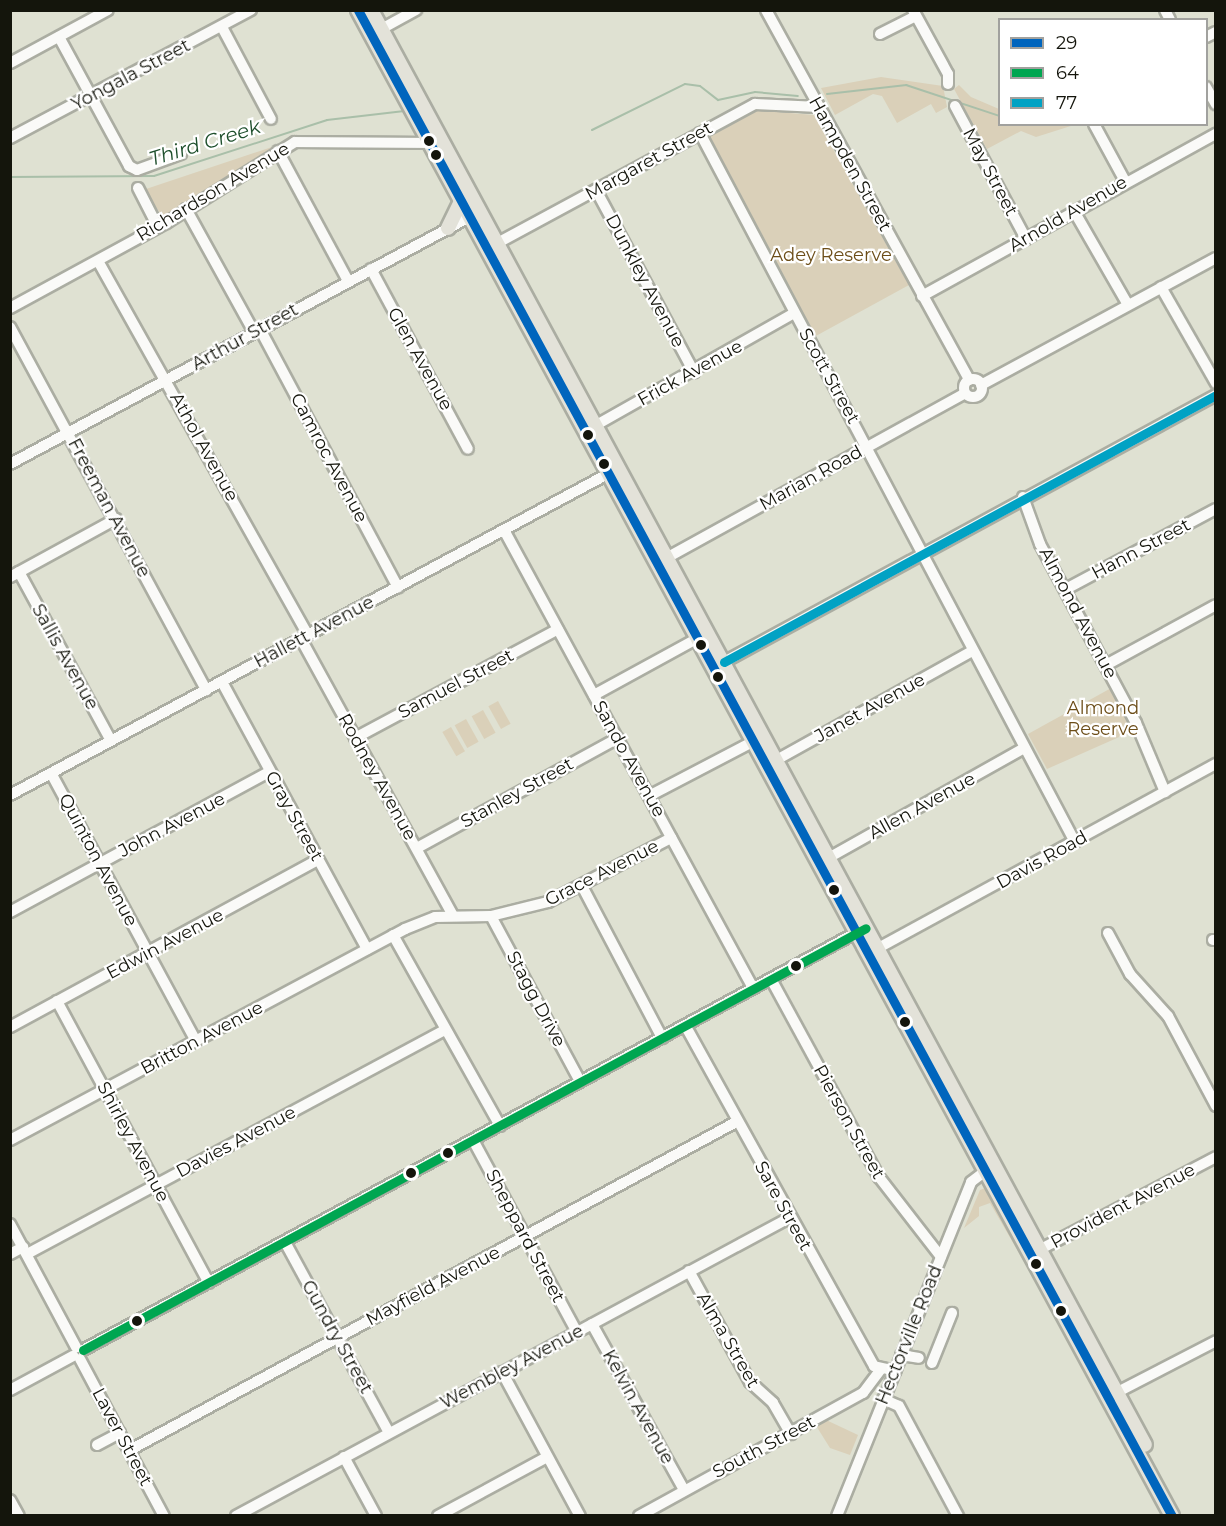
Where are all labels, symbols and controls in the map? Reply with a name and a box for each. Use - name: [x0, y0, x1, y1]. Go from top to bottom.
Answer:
- legend: [998, 18, 1208, 126]
- text: 29: [1056, 32, 1077, 54]
- street label: Yongala Street: [68, 35, 194, 115]
- text: 64: [1056, 62, 1079, 84]
- text: 77: [1056, 92, 1077, 114]
- street label: Hampden Street: [804, 93, 896, 235]
- water label: Third Creek: [146, 115, 264, 171]
- street label: Margaret Street: [582, 117, 716, 205]
- street label: May Street: [958, 124, 1022, 220]
- unlabelled marker: [423, 135, 435, 147]
- street label: Richardson Avenue: [133, 138, 293, 246]
- unlabelled marker: [430, 149, 442, 161]
- street label: Arnold Avenue: [1005, 171, 1131, 257]
- street label: Dunkley Avenue: [601, 211, 689, 351]
- park label: Adey Reserve: [770, 244, 892, 266]
- street label: Arthur Street: [188, 299, 302, 375]
- street label: Glen Avenue: [383, 304, 457, 414]
- street label: Scott Street: [794, 324, 864, 428]
- street label: Frick Avenue: [634, 335, 746, 411]
- street label: Athol Avenue: [165, 389, 243, 505]
- street label: Camroc Avenue: [286, 390, 372, 526]
- unlabelled marker: [582, 429, 594, 441]
- street label: Freeman Avenue: [63, 435, 155, 581]
- street label: Marian Road: [756, 441, 866, 515]
- unlabelled marker: [598, 458, 610, 470]
- street label: Hann Street: [1088, 514, 1194, 584]
- street label: Almond Avenue: [1034, 544, 1122, 682]
- street label: Hallett Avenue: [250, 591, 378, 673]
- street label: Sallis Avenue: [27, 600, 103, 714]
- unlabelled marker: [695, 639, 707, 651]
- street label: Samuel Street: [395, 644, 517, 724]
- street label: Janet Avenue: [811, 669, 929, 747]
- unlabelled marker: [712, 671, 724, 683]
- street label: Sando Avenue: [588, 697, 670, 821]
- park label: Almond Reserve: [1067, 698, 1139, 740]
- street label: Rodney Avenue: [333, 710, 421, 844]
- street label: Stanley Street: [457, 753, 577, 833]
- street label: Gray Street: [260, 767, 328, 865]
- street label: Allen Avenue: [865, 768, 979, 844]
- street label: John Avenue: [115, 788, 229, 862]
- street label: Quinton Avenue: [54, 790, 142, 930]
- street label: Davis Road: [993, 826, 1091, 894]
- street label: Grace Avenue: [542, 835, 662, 911]
- unlabelled marker: [828, 884, 840, 896]
- street label: Edwin Avenue: [103, 904, 227, 984]
- street label: Stagg Drive: [502, 948, 570, 1050]
- unlabelled marker: [790, 960, 802, 972]
- street label: Britton Avenue: [137, 997, 267, 1079]
- unlabelled marker: [899, 1016, 911, 1028]
- street label: Pierson Street: [809, 1061, 889, 1183]
- street label: Shirley Avenue: [92, 1078, 174, 1206]
- street label: Davies Avenue: [173, 1101, 299, 1183]
- unlabelled marker: [442, 1147, 454, 1159]
- street label: Sare Street: [750, 1158, 816, 1254]
- street label: Provident Avenue: [1047, 1159, 1199, 1253]
- street label: Sheppard Street: [481, 1166, 569, 1306]
- unlabelled marker: [405, 1167, 417, 1179]
- street label: Mayfield Avenue: [362, 1242, 504, 1330]
- unlabelled marker: [1030, 1258, 1042, 1270]
- street label: Hectorville Road: [871, 1262, 947, 1408]
- street label: Gundry Street: [297, 1276, 377, 1398]
- street label: Alma Street: [692, 1288, 764, 1392]
- unlabelled marker: [1055, 1305, 1067, 1317]
- unlabelled marker: [131, 1315, 143, 1327]
- street label: Wembley Avenue: [437, 1320, 587, 1414]
- street label: Kelvin Avenue: [598, 1346, 678, 1468]
- street label: Laver Street: [87, 1384, 157, 1490]
- street label: South Street: [709, 1411, 819, 1483]

